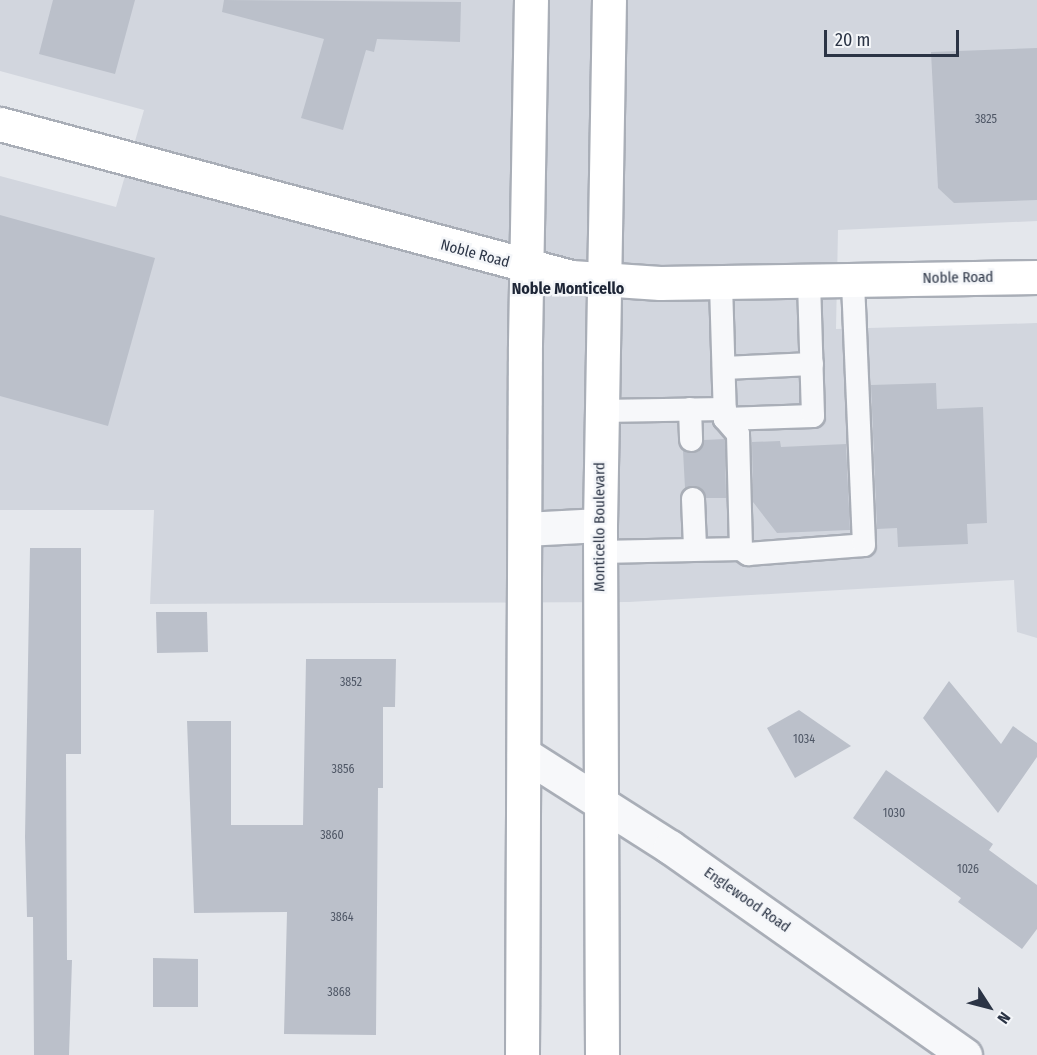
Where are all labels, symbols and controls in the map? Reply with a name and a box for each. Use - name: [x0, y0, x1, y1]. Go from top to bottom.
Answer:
- scale bar: [827, 18, 962, 56]
- text: 20 m: [835, 29, 870, 51]
- house number: 3825: [975, 113, 997, 127]
- street label: Noble Road: [438, 236, 512, 272]
- street label: Noble Road: [922, 268, 994, 288]
- district label: Noble Monticello: [512, 279, 624, 299]
- street label: Monticello Boulevard: [591, 462, 609, 592]
- house number: 3852: [340, 676, 362, 690]
- house number: 1034: [793, 733, 815, 747]
- house number: 3856: [332, 763, 354, 777]
- house number: 1030: [883, 807, 905, 821]
- house number: 3860: [320, 829, 344, 843]
- house number: 1026: [957, 863, 979, 877]
- street label: Englewood Road: [700, 864, 794, 936]
- house number: 3864: [330, 911, 354, 925]
- north arrow: [959, 977, 1019, 1037]
- house number: 3868: [327, 986, 351, 1000]
- text: N: [993, 1008, 1014, 1027]

